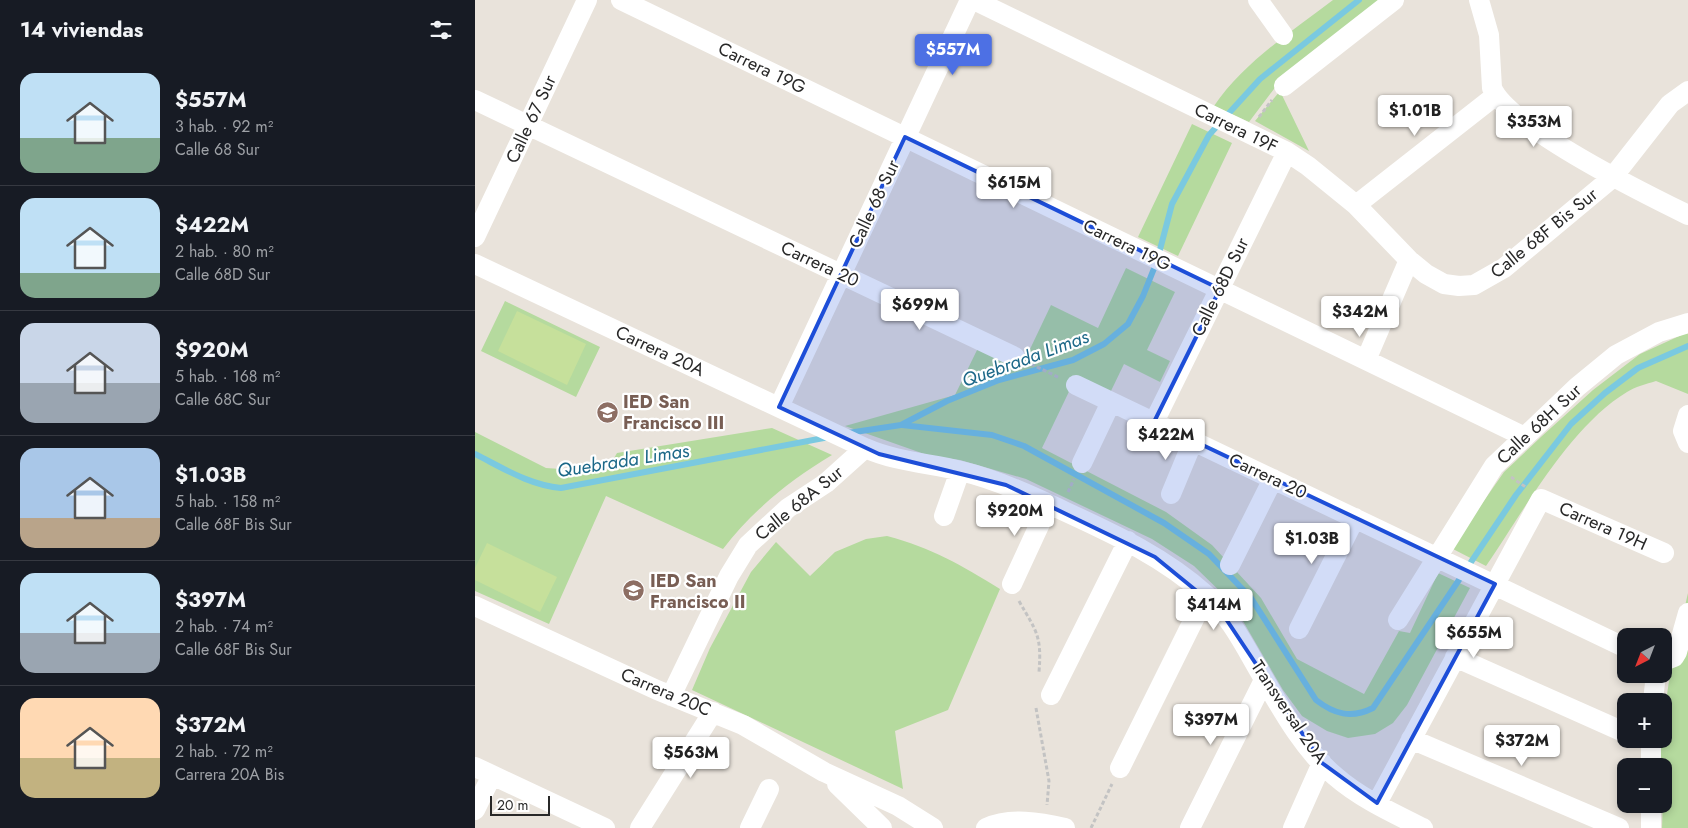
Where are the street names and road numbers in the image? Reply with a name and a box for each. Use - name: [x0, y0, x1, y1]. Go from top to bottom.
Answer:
- street label: Carrera 19G: [714, 35, 810, 101]
- street label: Calle 67 Sur: [499, 70, 563, 167]
- street label: Carrera 19F: [1190, 97, 1282, 159]
- street label: Calle 68 Sur: [842, 155, 906, 253]
- street label: Calle 68F Bis Sur: [1485, 181, 1604, 284]
- street label: Carrera 19G: [1079, 212, 1175, 278]
- street label: Calle 68D Sur: [1185, 232, 1256, 341]
- street label: Carrera 20: [777, 235, 864, 294]
- street label: Carrera 20A: [611, 319, 709, 383]
- street label: Calle 68H Sur: [1491, 377, 1588, 470]
- street label: Carrera 20: [1225, 447, 1312, 506]
- street label: Calle 68A Sur: [749, 459, 849, 547]
- street label: Carrera 19H: [1555, 495, 1651, 557]
- street label: Transversal 20A: [1245, 655, 1333, 769]
- street label: Carrera 20C: [617, 661, 715, 723]

